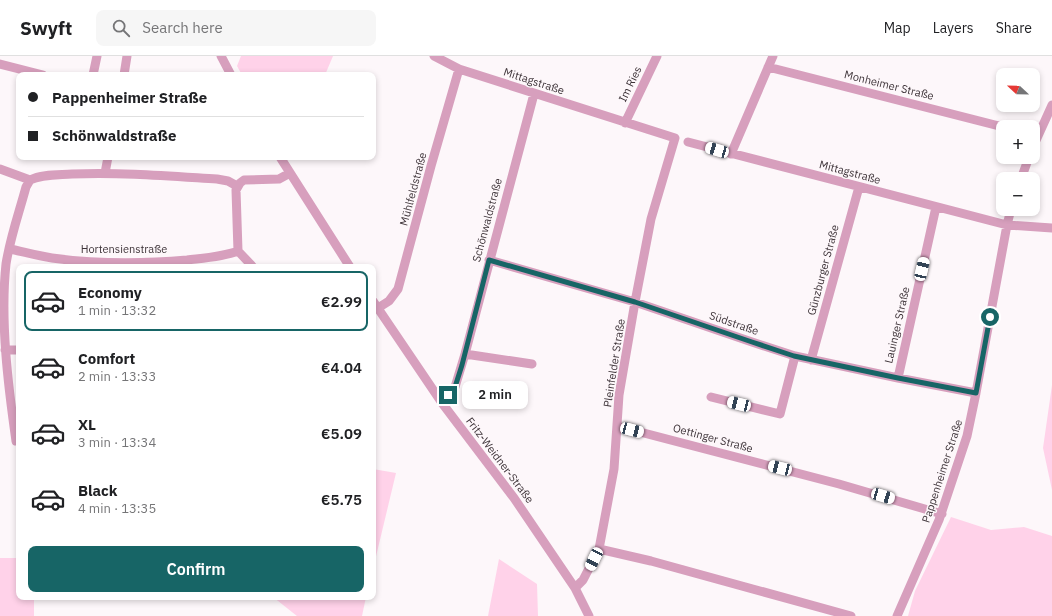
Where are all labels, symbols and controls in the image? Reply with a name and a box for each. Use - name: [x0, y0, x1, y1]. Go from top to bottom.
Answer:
- search box: [96, 10, 376, 46]
- text: Swyft: [20, 16, 72, 40]
- icon: search: [110, 17, 132, 39]
- text: Search here: [142, 18, 223, 37]
- text: Map: [884, 19, 911, 37]
- text: Layers: [933, 19, 974, 37]
- text: Share: [996, 19, 1032, 37]
- street label: Im Ries: [615, 64, 645, 104]
- street label: Mittagstraße: [502, 65, 566, 97]
- street label: Monheimer Straße: [843, 67, 935, 103]
- north arrow: [996, 68, 1040, 112]
- map controls: [996, 68, 1040, 216]
- text: Pappenheimer Straße: [52, 88, 207, 107]
- button: +: [996, 120, 1040, 164]
- text: Schönwaldstraße: [52, 126, 176, 145]
- car: [704, 141, 730, 159]
- street label: Mühlfeldstraße: [396, 151, 430, 227]
- street label: Mittagstraße: [818, 157, 882, 187]
- button: −: [996, 172, 1040, 216]
- street label: Schönwaldstraße: [469, 177, 505, 263]
- street label: Günzburger Straße: [804, 223, 842, 317]
- street label: Hortensienstraße: [81, 242, 167, 256]
- car: [913, 256, 931, 282]
- icon: car: [30, 283, 66, 319]
- text: Economy: [78, 283, 142, 302]
- street label: Lauinger Straße: [881, 285, 913, 365]
- text: €2.99: [321, 292, 362, 311]
- text: 1 min · 13:32: [78, 302, 156, 319]
- street label: Südstraße: [708, 308, 760, 338]
- route start: [981, 308, 999, 326]
- street label: Pleinfelder Straße: [600, 318, 628, 408]
- icon: car: [30, 349, 66, 385]
- text: Comfort: [78, 349, 135, 368]
- text: €4.04: [321, 358, 362, 377]
- text: 2 min · 13:33: [78, 368, 156, 385]
- callout: 2 min: [462, 381, 528, 409]
- route end: [439, 386, 457, 404]
- text: 2 min: [478, 386, 512, 403]
- car: [726, 395, 752, 413]
- street label: Fritz-Weidner-Straße: [463, 414, 537, 506]
- icon: car: [30, 415, 66, 451]
- text: XL: [78, 415, 96, 434]
- street label: Pappenheimer Straße: [919, 417, 965, 525]
- car: [619, 421, 645, 439]
- street label: Oettinger Straße: [672, 421, 754, 455]
- text: €5.09: [321, 424, 362, 443]
- text: 3 min · 13:34: [78, 434, 156, 451]
- car: [767, 459, 793, 477]
- icon: car: [30, 481, 66, 517]
- text: Black: [78, 481, 118, 500]
- car: [870, 487, 896, 505]
- text: €5.75: [321, 490, 362, 509]
- text: 4 min · 13:35: [78, 500, 156, 517]
- button: Confirm: [28, 546, 364, 592]
- car: [583, 546, 605, 572]

